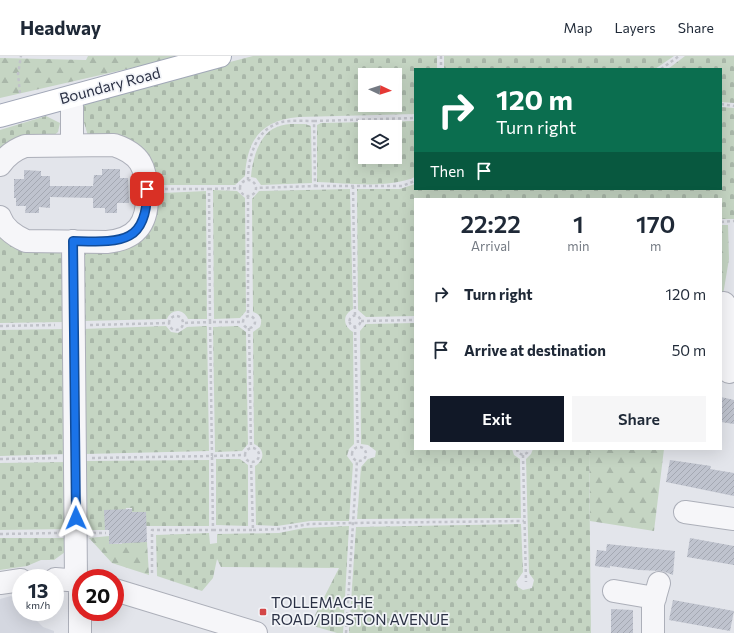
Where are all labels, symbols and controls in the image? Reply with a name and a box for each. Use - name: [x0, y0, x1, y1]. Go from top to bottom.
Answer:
- text: Headway: [20, 16, 101, 39]
- text: Map: [564, 19, 592, 36]
- text: Layers: [614, 19, 656, 36]
- text: Share: [678, 19, 714, 36]
- street label: Boundary Road: [57, 63, 162, 107]
- north arrow: [358, 68, 402, 112]
- map controls: [358, 68, 402, 164]
- text: 120 m: [496, 82, 573, 116]
- icon: right: [430, 84, 482, 136]
- text: Turn right: [496, 116, 576, 138]
- button: layers: [358, 120, 402, 164]
- icon: arrive: [473, 160, 495, 182]
- text: Then: [430, 162, 465, 180]
- pin: [130, 172, 164, 206]
- icon: arrive: [136, 178, 158, 200]
- text: 22:22: [461, 209, 521, 238]
- text: 1: [573, 209, 584, 238]
- text: 170: [636, 209, 675, 238]
- text: Arrival: [471, 238, 510, 254]
- text: min: [567, 238, 589, 254]
- text: m: [650, 238, 661, 254]
- icon: right: [430, 283, 452, 305]
- text: Turn right: [464, 285, 533, 303]
- text: 120 m: [666, 285, 706, 303]
- icon: arrive: [430, 339, 452, 361]
- text: Arrive at destination: [464, 341, 606, 359]
- text: 50 m: [672, 341, 706, 359]
- button: Exit: [430, 396, 564, 442]
- button: Share: [572, 396, 706, 442]
- position arrow: [55, 497, 97, 539]
- speed limit sign: 20: [72, 569, 124, 621]
- text: 13: [28, 578, 48, 602]
- place label: TOLLEMACHE ROAD/BIDSTON AVENUE: [271, 593, 449, 628]
- text: km/h: [26, 599, 50, 611]
- marker: TOLLEMACHE ROAD/BIDSTON AVENUE: [258, 607, 268, 617]

